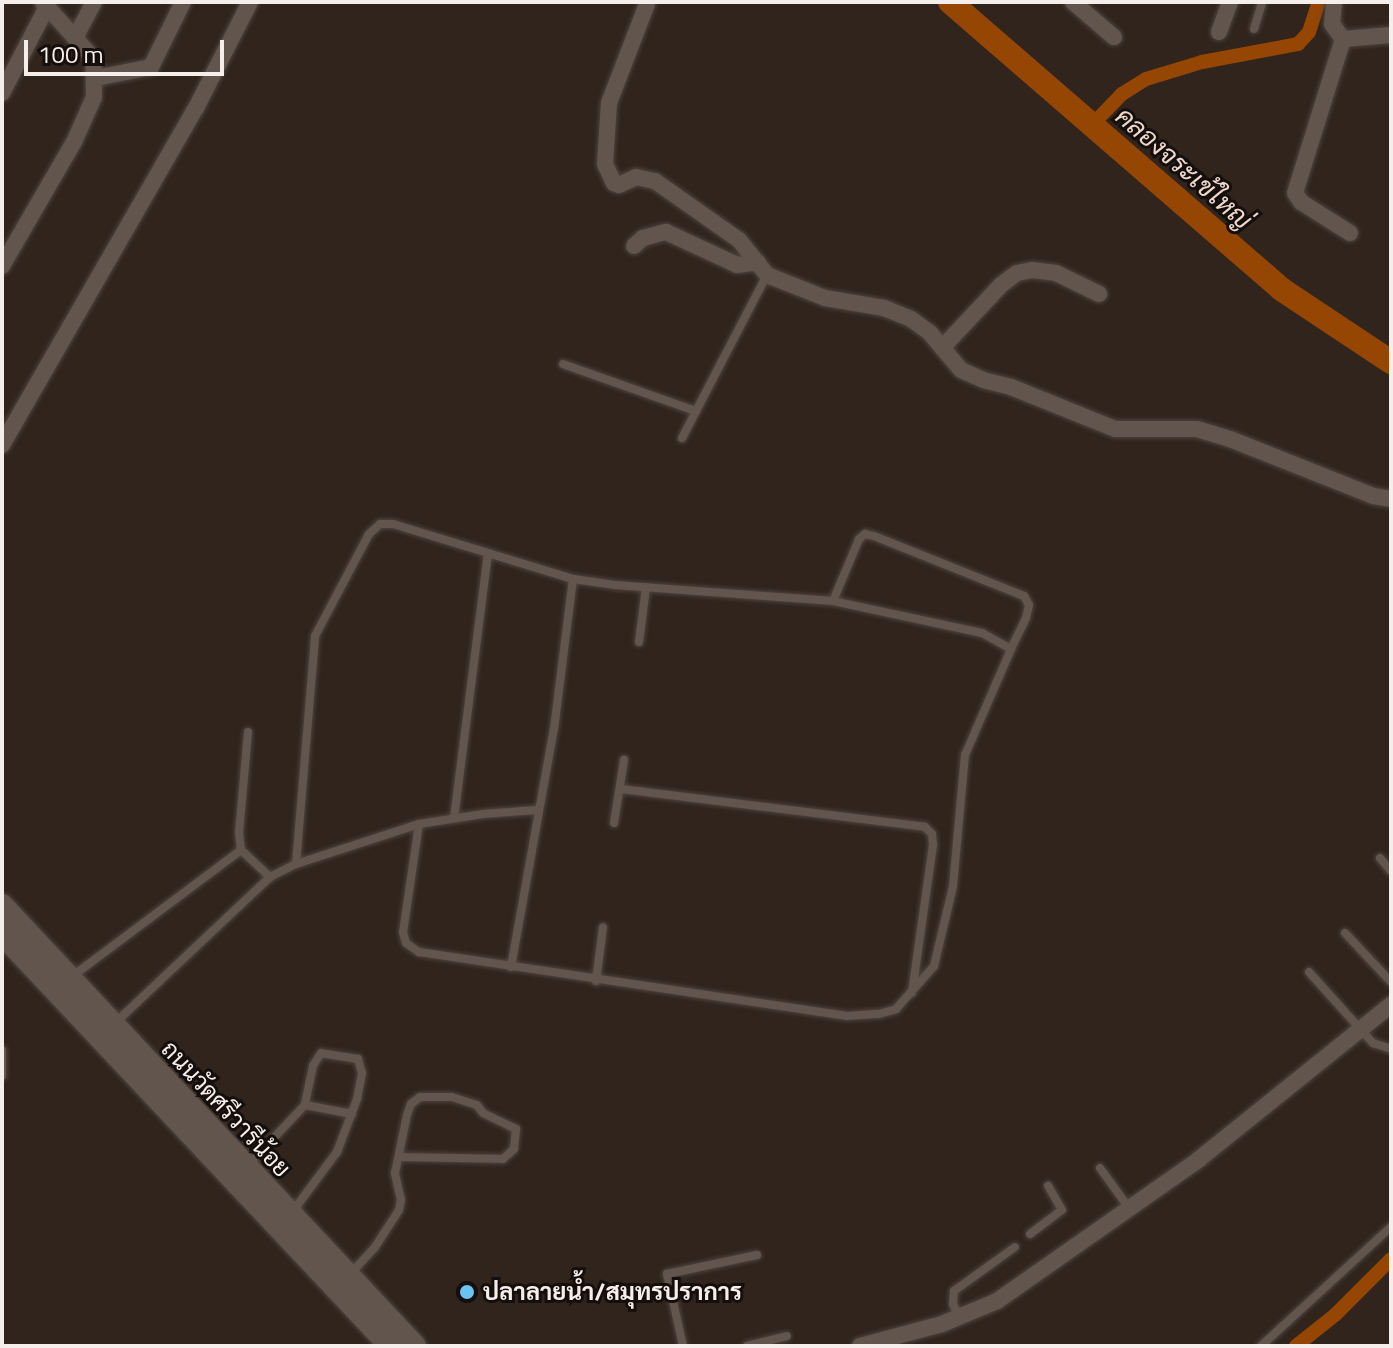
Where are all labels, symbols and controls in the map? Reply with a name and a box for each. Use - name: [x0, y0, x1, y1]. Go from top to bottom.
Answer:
- scale bar: [28, 24, 228, 74]
- text: 100 m: [38, 36, 104, 72]
- water label: คลองจระเข้ใหญ่: [1109, 100, 1259, 236]
- street label: ถนนวัดศรีวารีน้อย: [156, 1035, 296, 1183]
- place label: ปลาลายน้ำ/สมุทรปราการ: [483, 1278, 742, 1306]
- marker: ปลาลายน้ำ/สมุทรปราการ: [458, 1283, 476, 1301]

